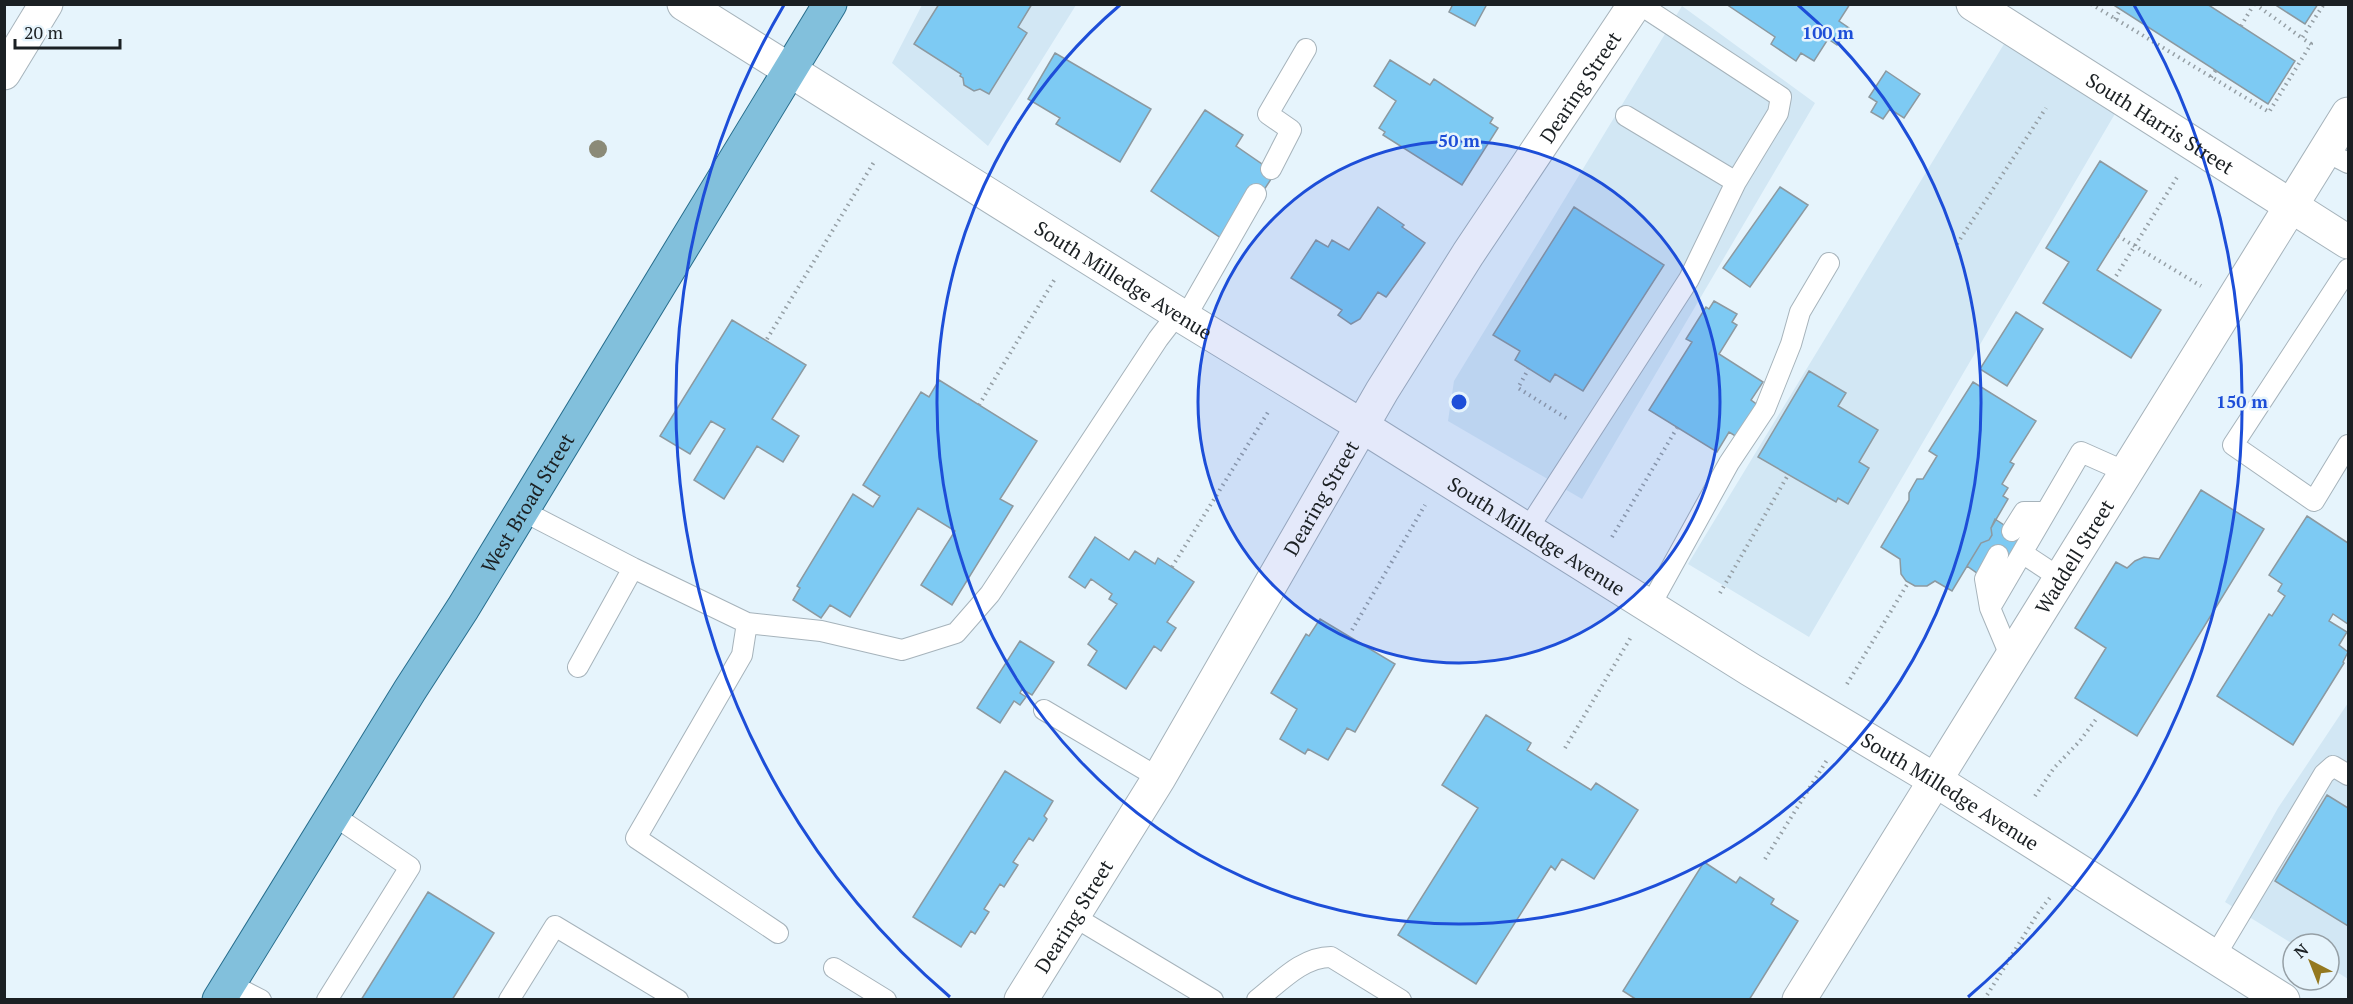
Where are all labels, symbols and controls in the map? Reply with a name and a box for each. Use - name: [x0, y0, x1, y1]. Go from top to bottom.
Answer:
- scale bar: [15, 12, 120, 50]
- text: 20 m: [24, 20, 64, 44]
- text: 100 m: [1802, 20, 1854, 44]
- street label: Dearing Street: [1533, 25, 1627, 148]
- street label: South Harris Street: [2081, 66, 2240, 180]
- text: 50 m: [1438, 128, 1480, 152]
- street label: South Milledge Avenue: [1030, 214, 1218, 345]
- text: 150 m: [2216, 389, 2268, 413]
- centre of rings: [1449, 392, 1469, 412]
- street label: West Broad Street: [474, 427, 580, 578]
- street label: Dearing Street: [1277, 435, 1365, 560]
- street label: South Milledge Avenue: [1443, 470, 1631, 601]
- street label: Waddell Street: [2028, 493, 2120, 619]
- street label: South Milledge Avenue: [1856, 726, 2045, 856]
- street label: Dearing Street: [1028, 854, 1119, 978]
- north arrow: [2281, 932, 2341, 992]
- text: N: [2289, 939, 2313, 963]

